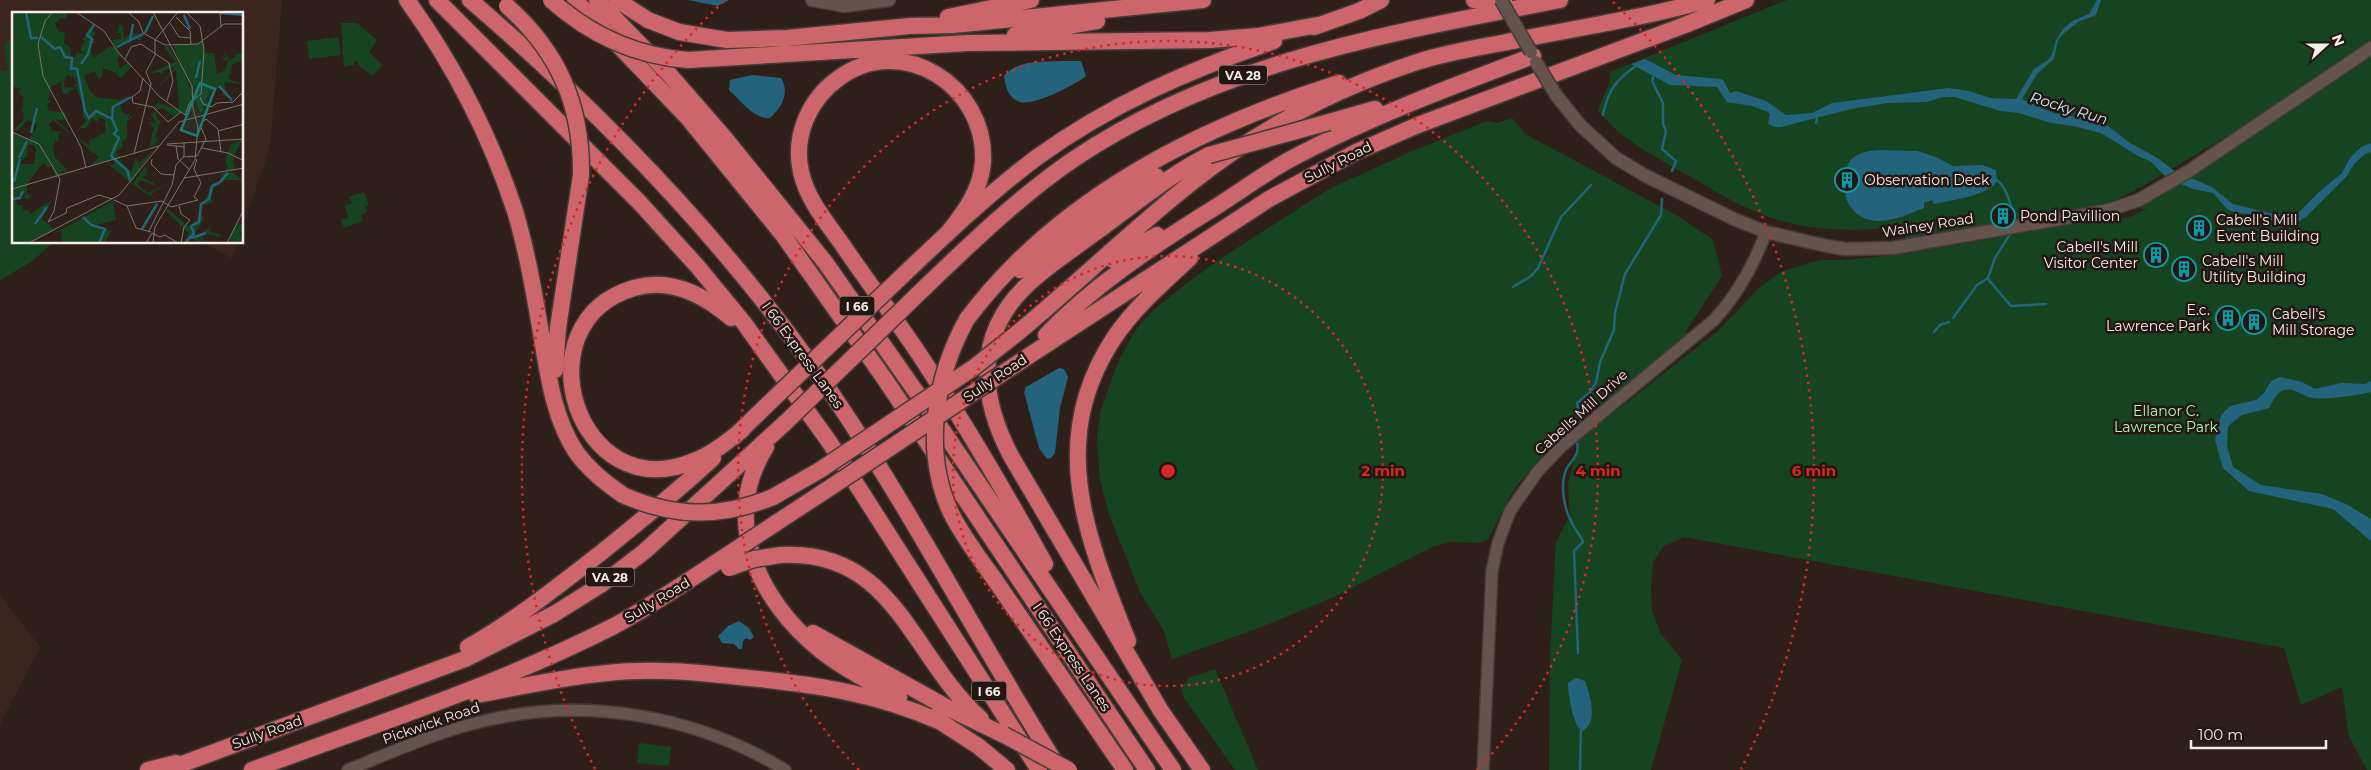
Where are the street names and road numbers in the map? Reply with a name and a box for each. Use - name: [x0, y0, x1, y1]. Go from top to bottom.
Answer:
- road number: VA 28: [1219, 66, 1267, 84]
- street label: Sully Road: [1301, 137, 1375, 187]
- street label: Walney Road: [1881, 209, 1975, 241]
- road number: I 66: [840, 296, 874, 316]
- street label: I 66 Express Lanes: [758, 298, 848, 412]
- street label: Sully Road: [960, 350, 1030, 406]
- street label: Cabells Mill Drive: [1531, 365, 1631, 459]
- road number: VA 28: [586, 568, 634, 586]
- street label: Sully Road: [621, 573, 693, 627]
- street label: I 66 Express Lanes: [1029, 599, 1115, 715]
- road number: I 66: [972, 681, 1006, 700]
- street label: Pickwick Road: [380, 698, 482, 748]
- street label: Sully Road: [229, 711, 305, 753]

